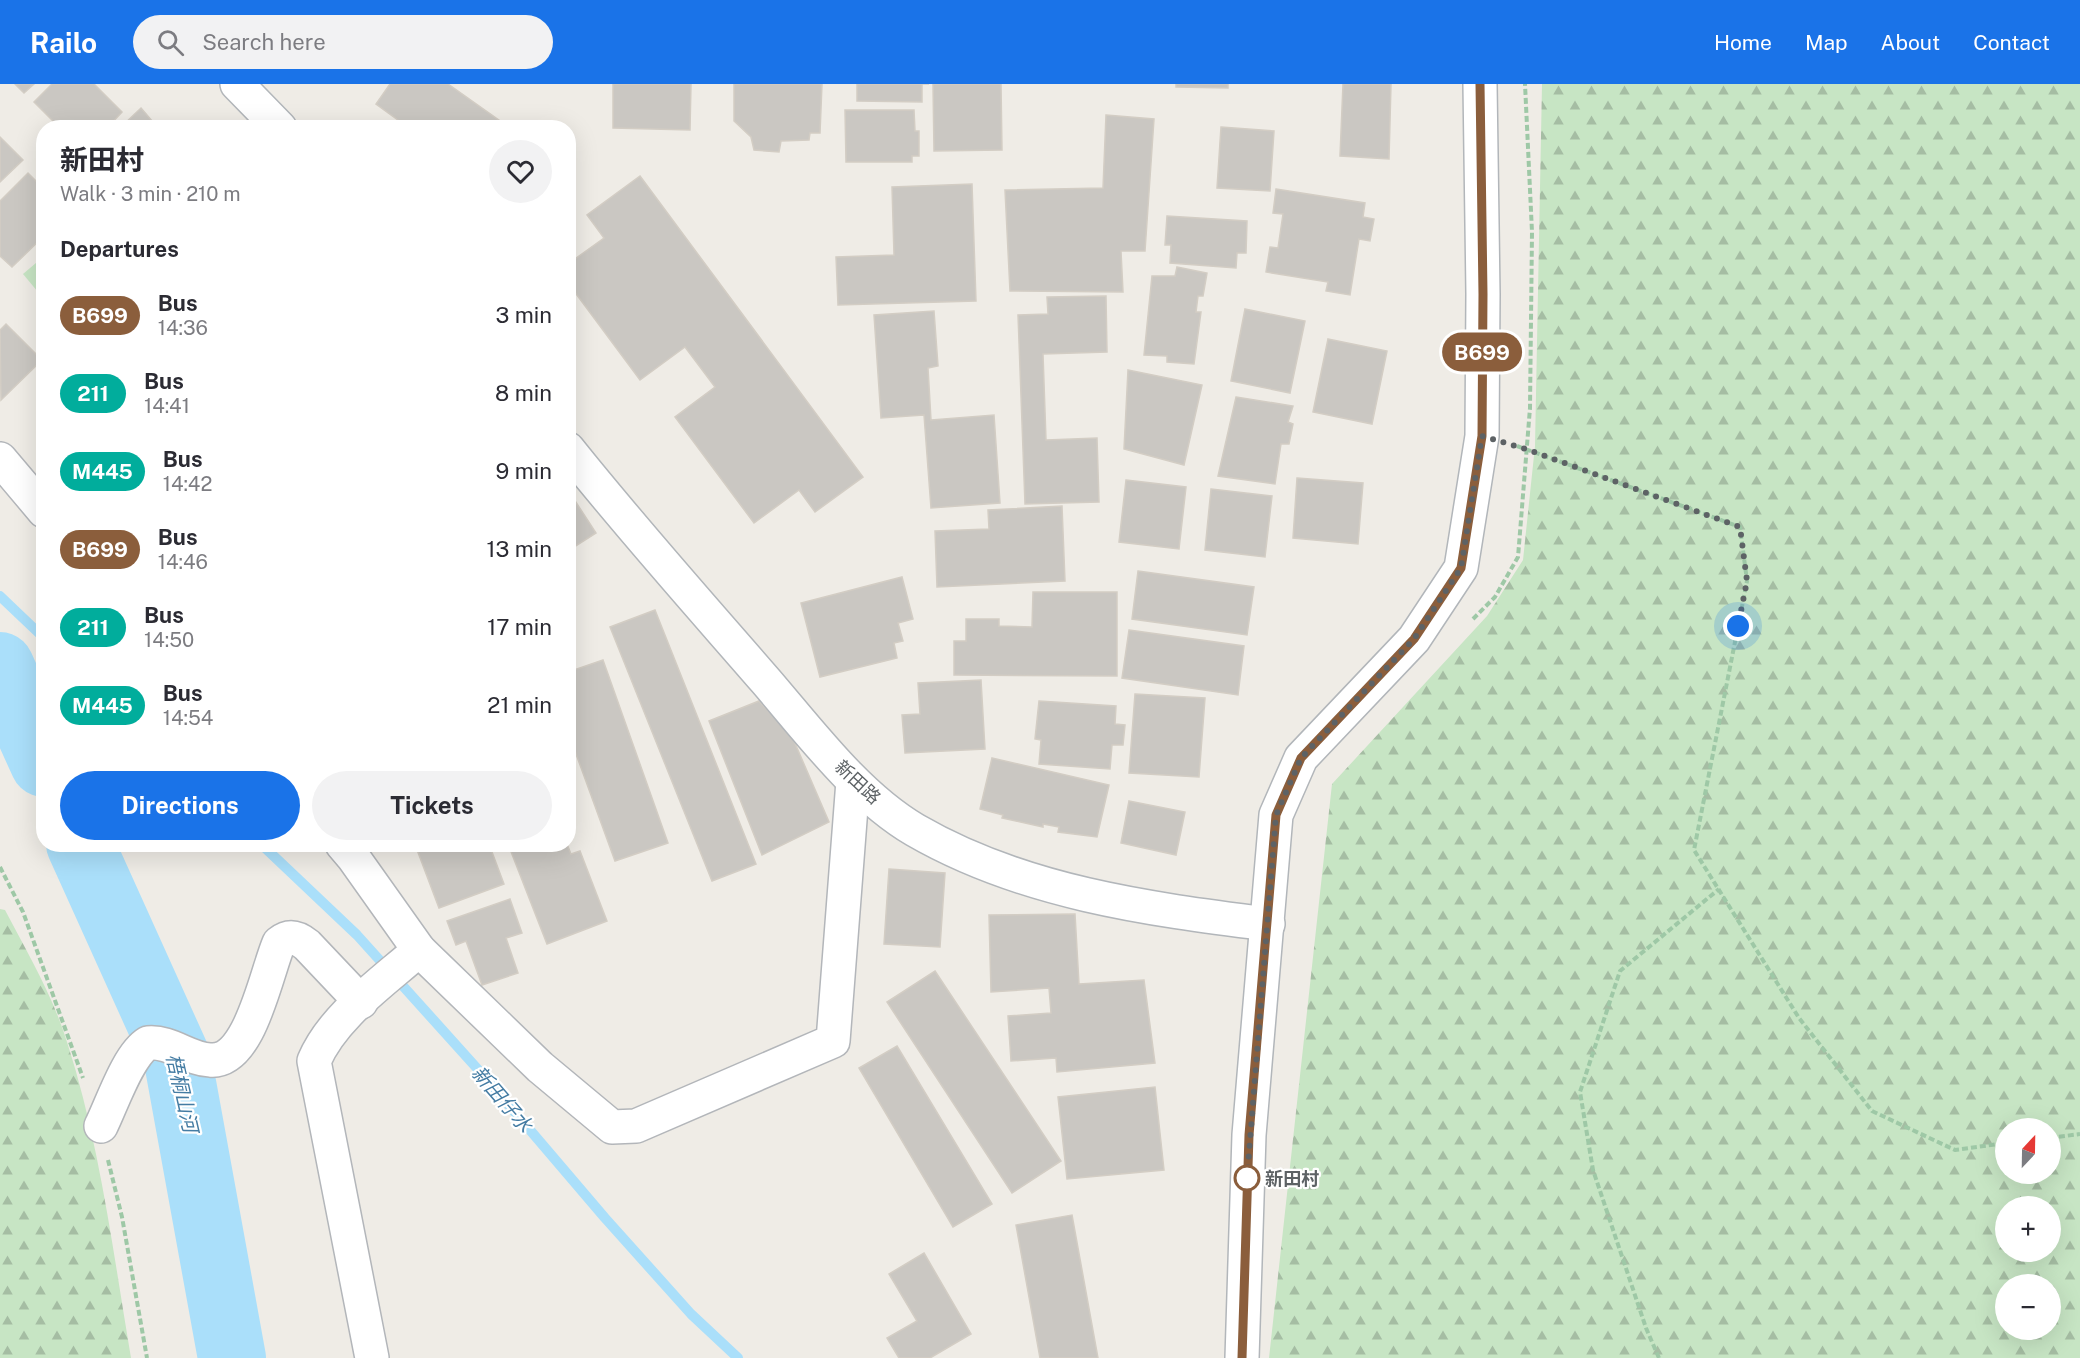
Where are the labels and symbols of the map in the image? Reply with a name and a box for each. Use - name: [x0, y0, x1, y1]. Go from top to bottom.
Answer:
- line badge: B699: [1440, 332, 1524, 372]
- your location: [1723, 611, 1753, 641]
- street label: 新田路: [831, 756, 885, 808]
- water label: 梧桐山河: [161, 1051, 204, 1139]
- water label: 新田仔水: [467, 1061, 538, 1138]
- north arrow: [1995, 1118, 2061, 1184]
- marker: 新田村: [1234, 1165, 1260, 1191]
- place label: 新田村: [1265, 1168, 1319, 1189]

